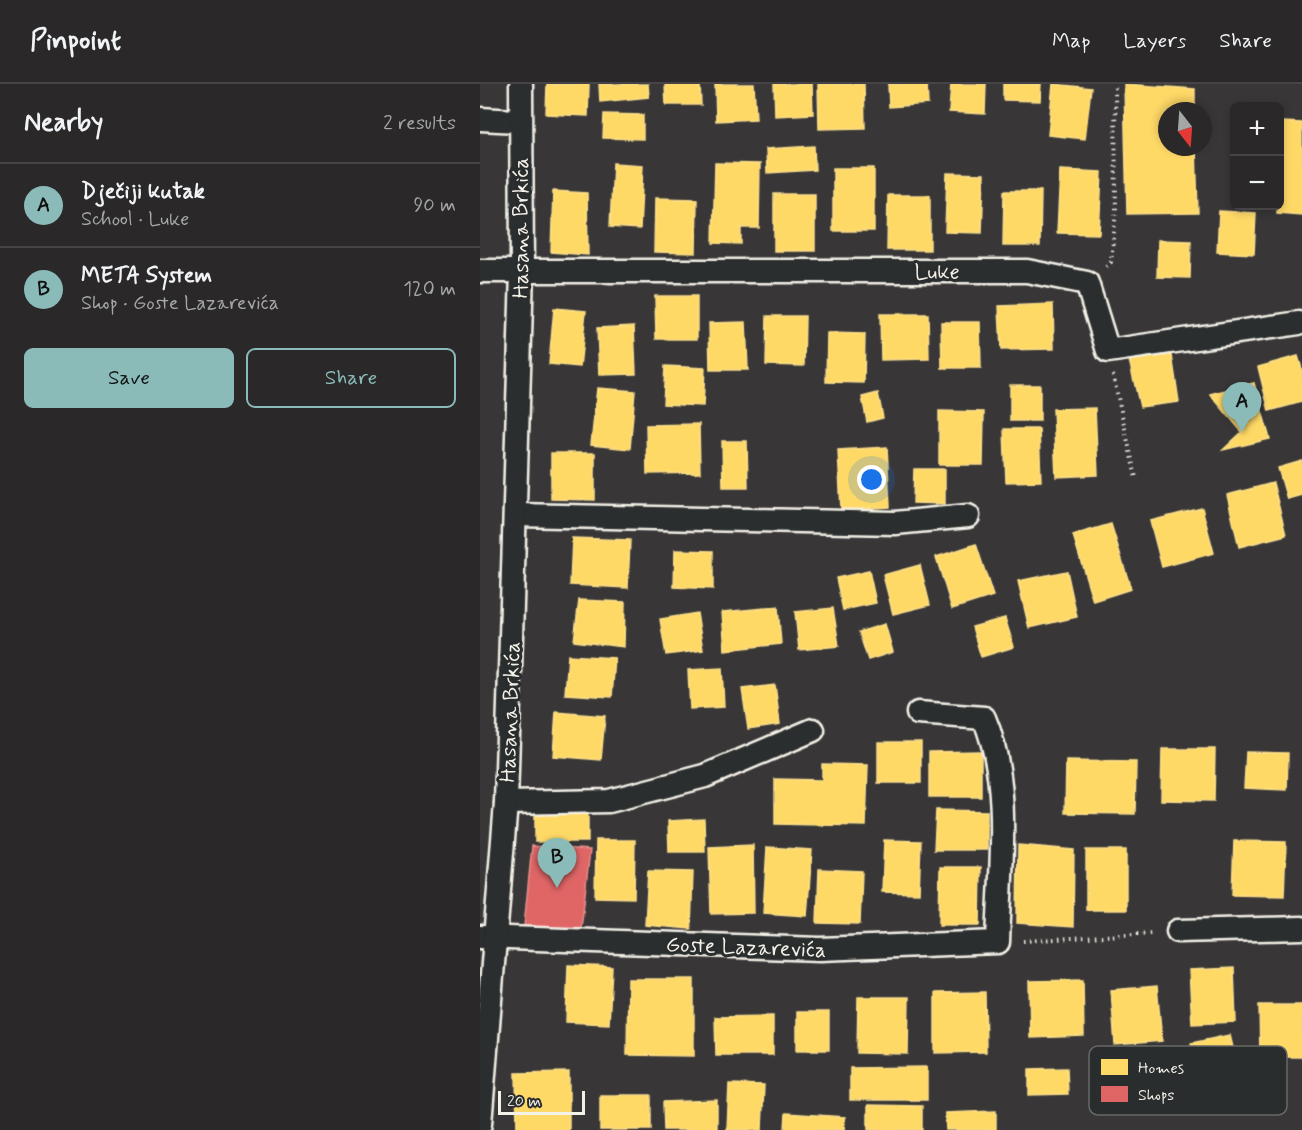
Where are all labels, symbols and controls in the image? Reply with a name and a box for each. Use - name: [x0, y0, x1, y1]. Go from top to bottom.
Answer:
- text: Pinpoint: [30, 23, 121, 60]
- text: Map: [1052, 27, 1090, 55]
- text: Layers: [1123, 27, 1186, 55]
- text: Share: [1219, 27, 1272, 55]
- north arrow: [1158, 102, 1212, 156]
- map controls: [1230, 102, 1284, 210]
- button: +: [1230, 102, 1284, 156]
- text: Nearby: [24, 106, 103, 140]
- text: 2 results: [383, 110, 456, 137]
- button: −: [1230, 156, 1284, 210]
- street label: Hasana Brkića: [508, 157, 536, 299]
- text: Dječiji kutak: [81, 178, 205, 206]
- text: A: [37, 192, 50, 219]
- text: 90 m: [413, 192, 456, 219]
- text: School · Luke: [81, 206, 189, 233]
- street label: Luke: [914, 259, 960, 287]
- text: META System: [81, 262, 212, 290]
- text: B: [37, 276, 50, 303]
- text: 120 m: [403, 276, 456, 303]
- text: Shop · Goste Lazarevića: [81, 290, 279, 317]
- button: Save: [24, 348, 234, 408]
- button: Share: [246, 348, 456, 408]
- pin: A: [1222, 382, 1262, 432]
- your location: [857, 465, 886, 494]
- street label: Hasana Brkića: [495, 641, 527, 783]
- pin: B: [538, 838, 577, 888]
- street label: Goste Lazarevića: [665, 931, 827, 965]
- legend: [1089, 1046, 1287, 1115]
- text: Homes: [1138, 1058, 1184, 1079]
- text: Shops: [1138, 1085, 1175, 1106]
- scale bar: [498, 1088, 585, 1116]
- text: 20 m: [507, 1091, 541, 1112]

